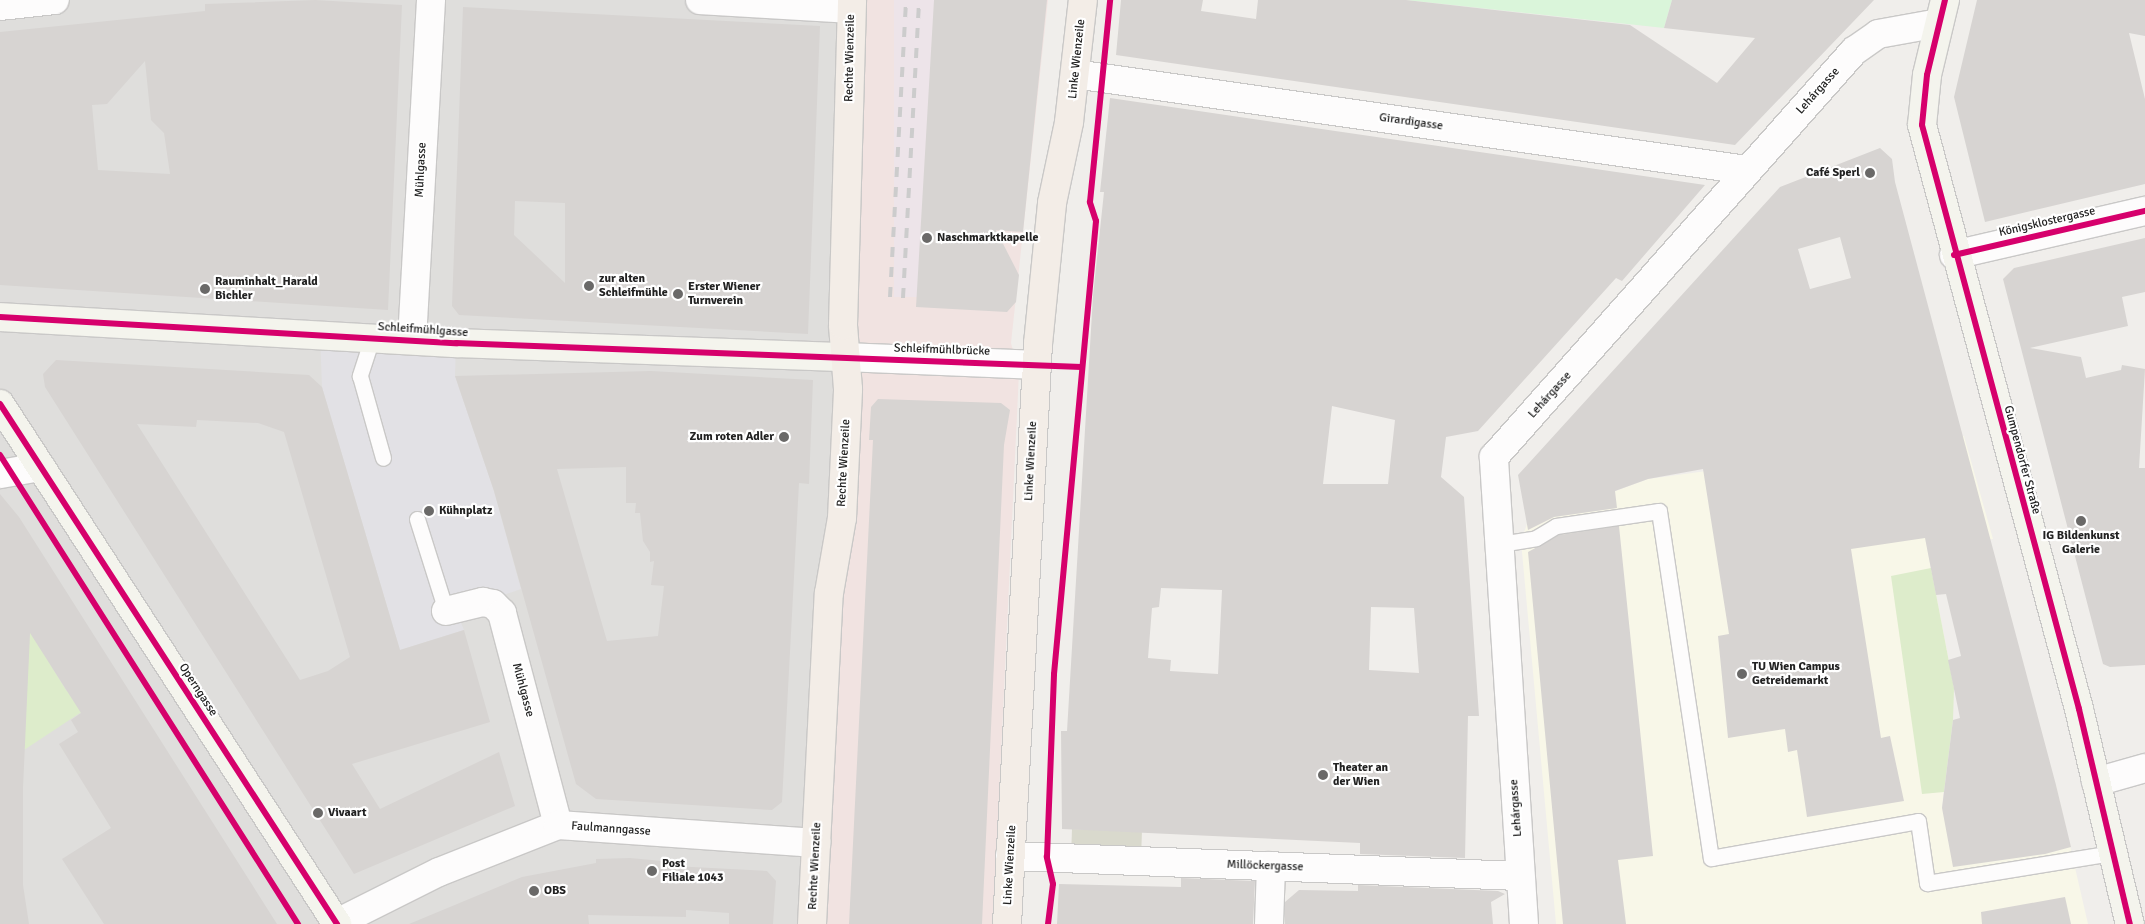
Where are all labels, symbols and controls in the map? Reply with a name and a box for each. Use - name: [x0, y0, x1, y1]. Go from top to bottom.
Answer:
- street label: Rechte Wienzeile: [842, 14, 858, 102]
- street label: Linke Wienzeile: [1066, 18, 1088, 100]
- street label: Lehárgasse: [1793, 65, 1843, 117]
- street label: Girardigasse: [1378, 110, 1444, 134]
- street label: Mühlgasse: [412, 142, 430, 198]
- place label: Café Sperl: [1806, 166, 1860, 180]
- marker: Café Sperl: [1864, 167, 1876, 179]
- street label: Königsklostergasse: [1997, 204, 2097, 240]
- place label: Naschmarktkapelle: [937, 231, 1038, 245]
- marker: Naschmarktkapelle: [921, 232, 933, 244]
- place label: zur alten Schleifmühle: [599, 272, 668, 300]
- place label: Rauminhalt_Harald Bichler: [215, 275, 318, 303]
- marker: zur alten Schleifmühle: [583, 280, 595, 292]
- place label: Erster Wiener Turnverein: [688, 280, 760, 308]
- marker: Rauminhalt_Harald Bichler: [199, 283, 211, 295]
- marker: Erster Wiener Turnverein: [672, 288, 684, 300]
- street label: Schleifmühlgasse: [377, 320, 469, 340]
- street label: Schleifmühlbrücke: [894, 341, 990, 359]
- street label: Lehárgasse: [1525, 369, 1575, 421]
- street label: Gumpendorfer Straße: [2001, 404, 2043, 516]
- street label: Rechte Wienzeile: [835, 419, 853, 507]
- street label: Linke Wienzeile: [1022, 421, 1040, 501]
- place label: Zum roten Adler: [690, 430, 774, 444]
- marker: Zum roten Adler: [778, 431, 790, 443]
- place label: Kühnplatz: [439, 504, 492, 518]
- marker: Kühnplatz: [423, 505, 435, 517]
- marker: IG Bildenkunst Galerie: [2075, 515, 2087, 527]
- place label: IG Bildenkunst Galerie: [2043, 529, 2119, 557]
- place label: TU Wien Campus Getreidemarkt: [1752, 660, 1840, 688]
- street label: Operngasse: [176, 661, 220, 719]
- street label: Mühlgasse: [509, 661, 537, 719]
- marker: TU Wien Campus Getreidemarkt: [1736, 668, 1748, 680]
- place label: Theater an der Wien: [1333, 761, 1388, 789]
- marker: Theater an der Wien: [1317, 769, 1329, 781]
- street label: Lehárgasse: [1507, 779, 1525, 837]
- place label: Vivaart: [328, 806, 367, 820]
- marker: Vivaart: [312, 807, 324, 819]
- street label: Faulmanngasse: [571, 819, 651, 839]
- street label: Rechte Wienzeile: [806, 822, 824, 910]
- street label: Linke Wienzeile: [1001, 825, 1019, 905]
- place label: Post Filiale 1043: [662, 857, 723, 885]
- street label: Millöckergasse: [1226, 857, 1304, 875]
- marker: Post Filiale 1043: [646, 865, 658, 877]
- place label: OBS: [544, 884, 566, 898]
- marker: OBS: [528, 885, 540, 897]

